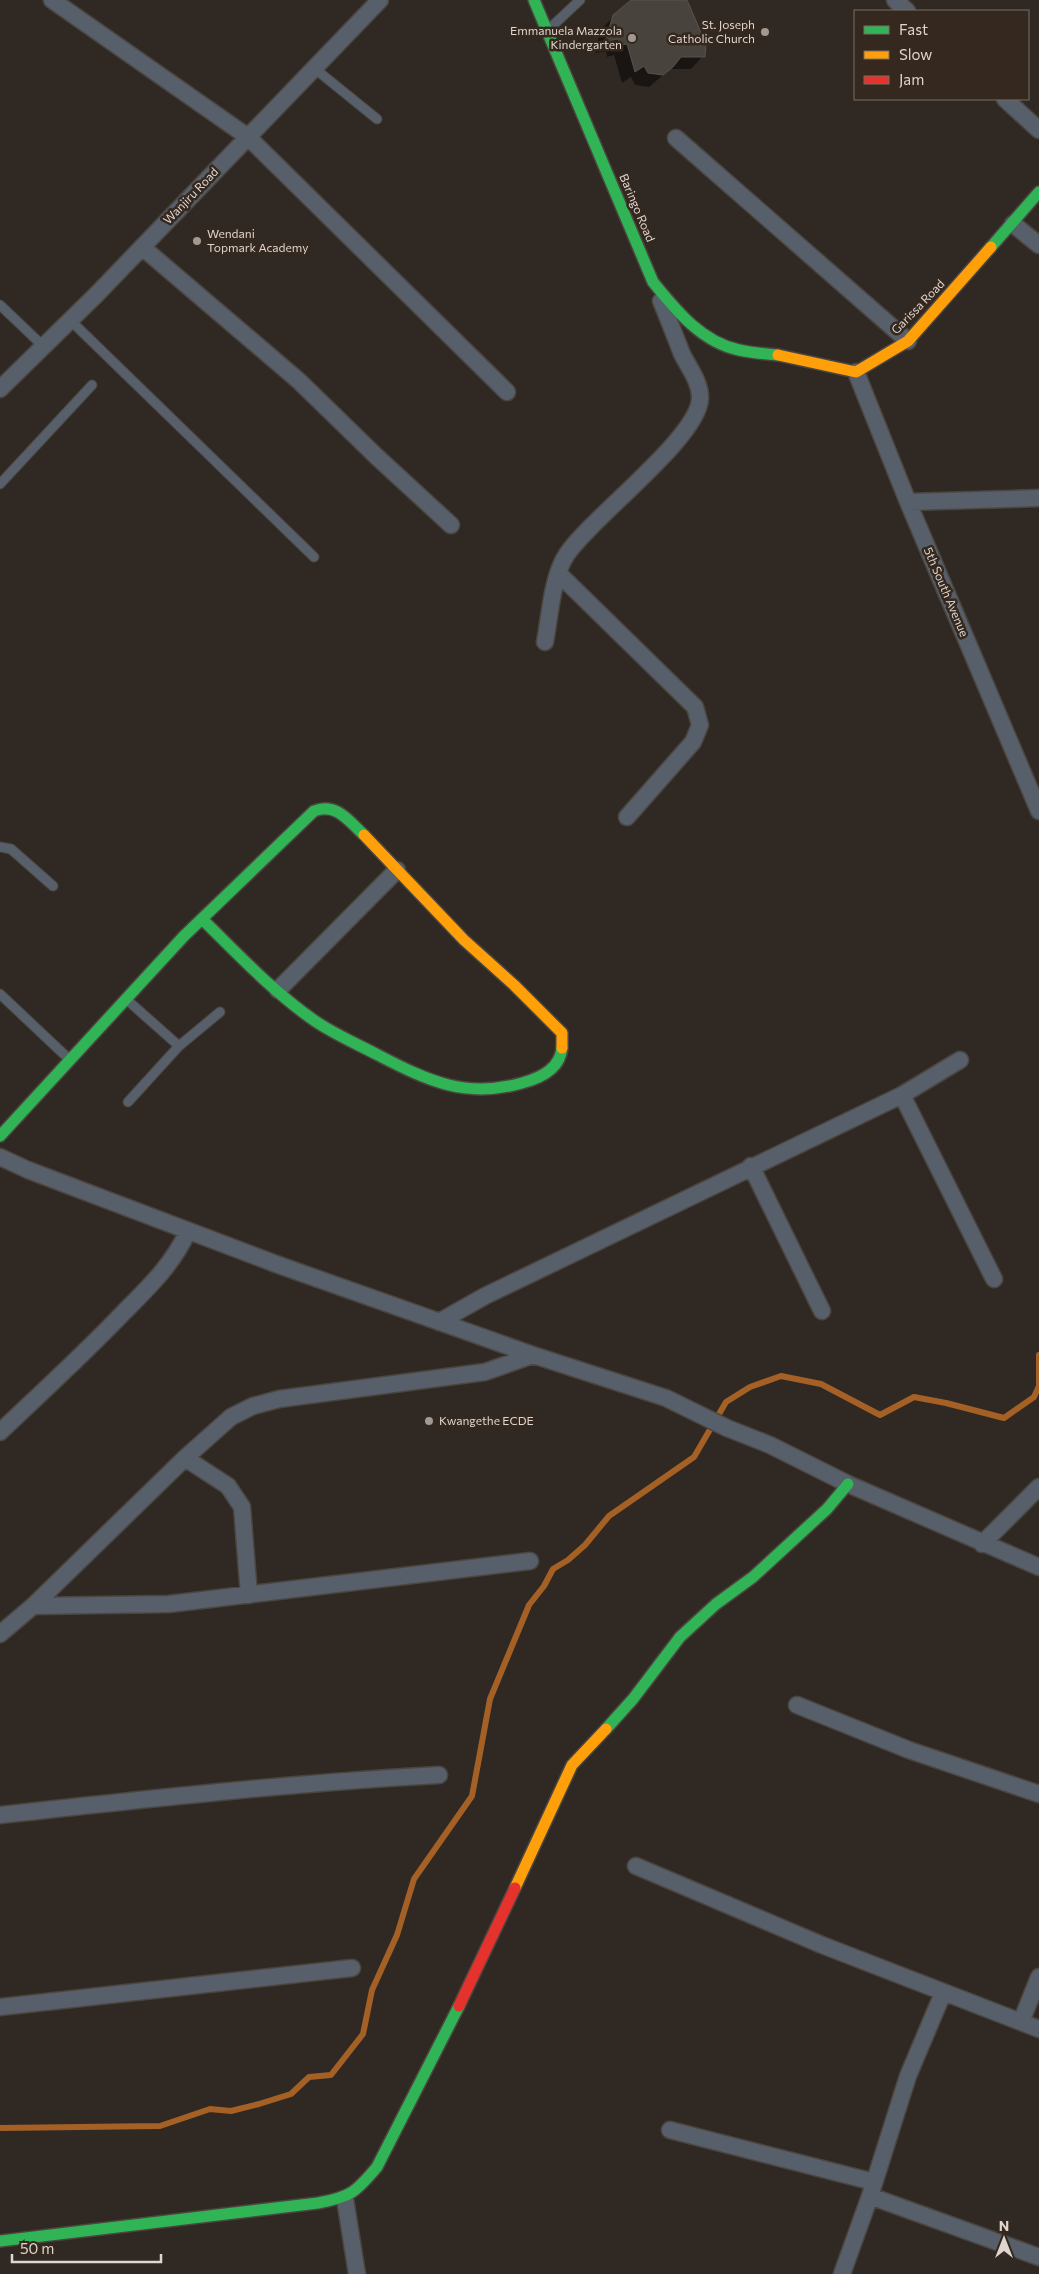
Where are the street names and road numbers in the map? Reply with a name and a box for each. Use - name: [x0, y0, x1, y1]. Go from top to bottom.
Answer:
- street label: Wanjiru Road: [160, 164, 221, 226]
- street label: Baringo Road: [617, 171, 659, 244]
- street label: Garissa Road: [888, 276, 947, 337]
- street label: 5th South Avenue: [922, 545, 972, 639]

